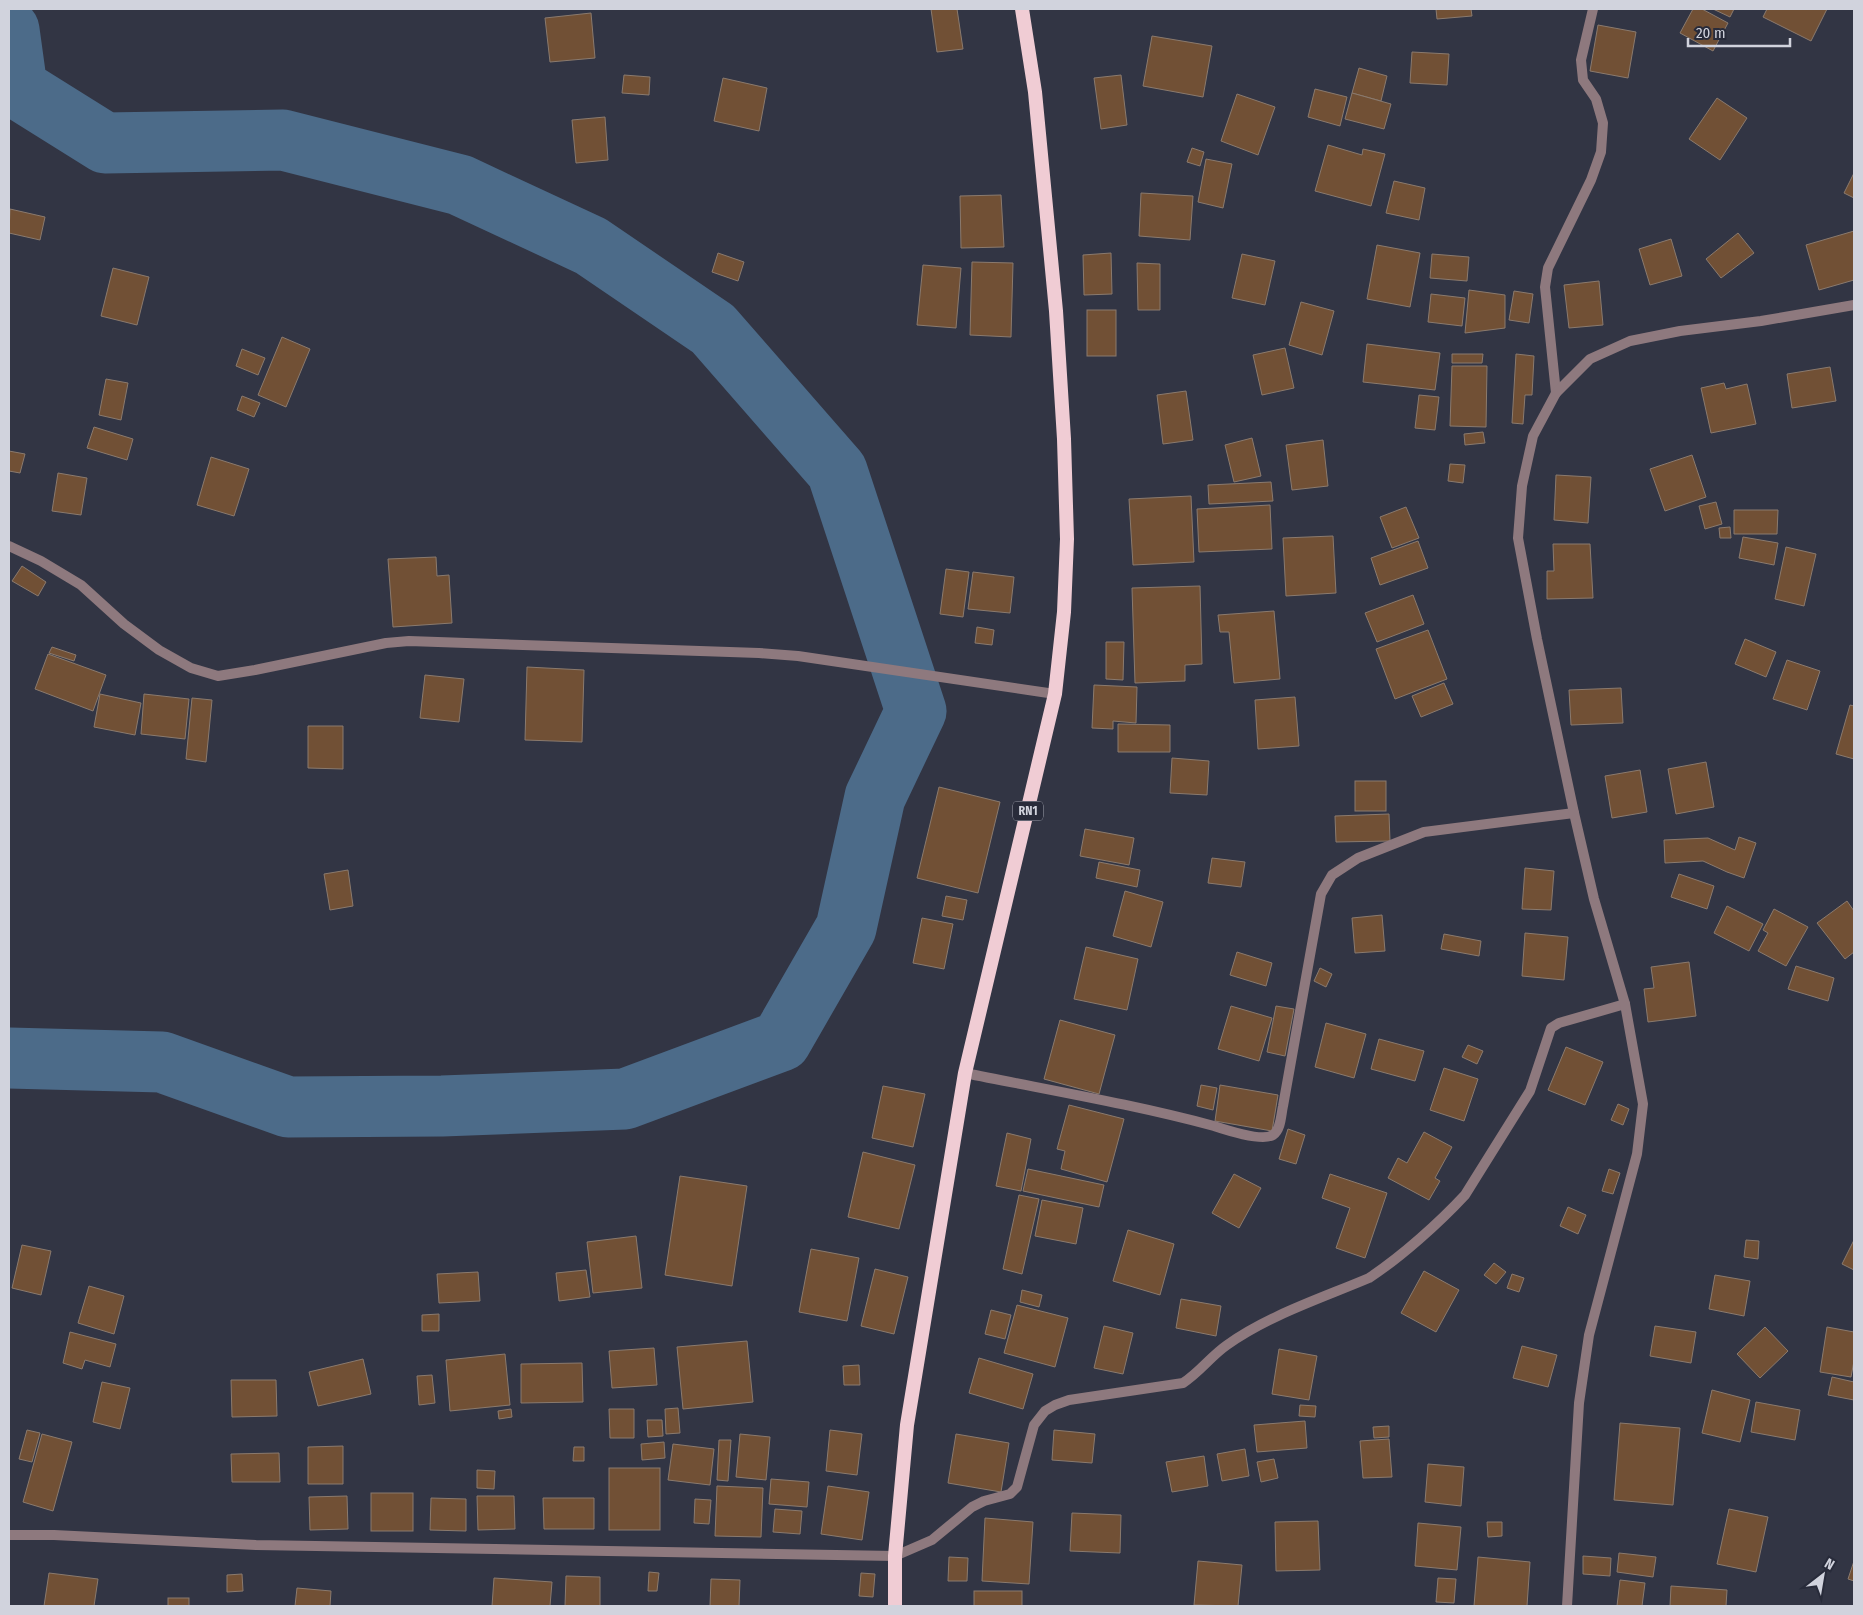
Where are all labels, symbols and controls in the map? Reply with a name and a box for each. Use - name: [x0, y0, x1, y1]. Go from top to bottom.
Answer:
- scale bar: [1688, 15, 1790, 47]
- text: 20 m: [1696, 24, 1726, 42]
- road number: RN1: [1013, 801, 1043, 820]
- north arrow: [1798, 1550, 1848, 1600]
- text: N: [1821, 1555, 1837, 1574]

